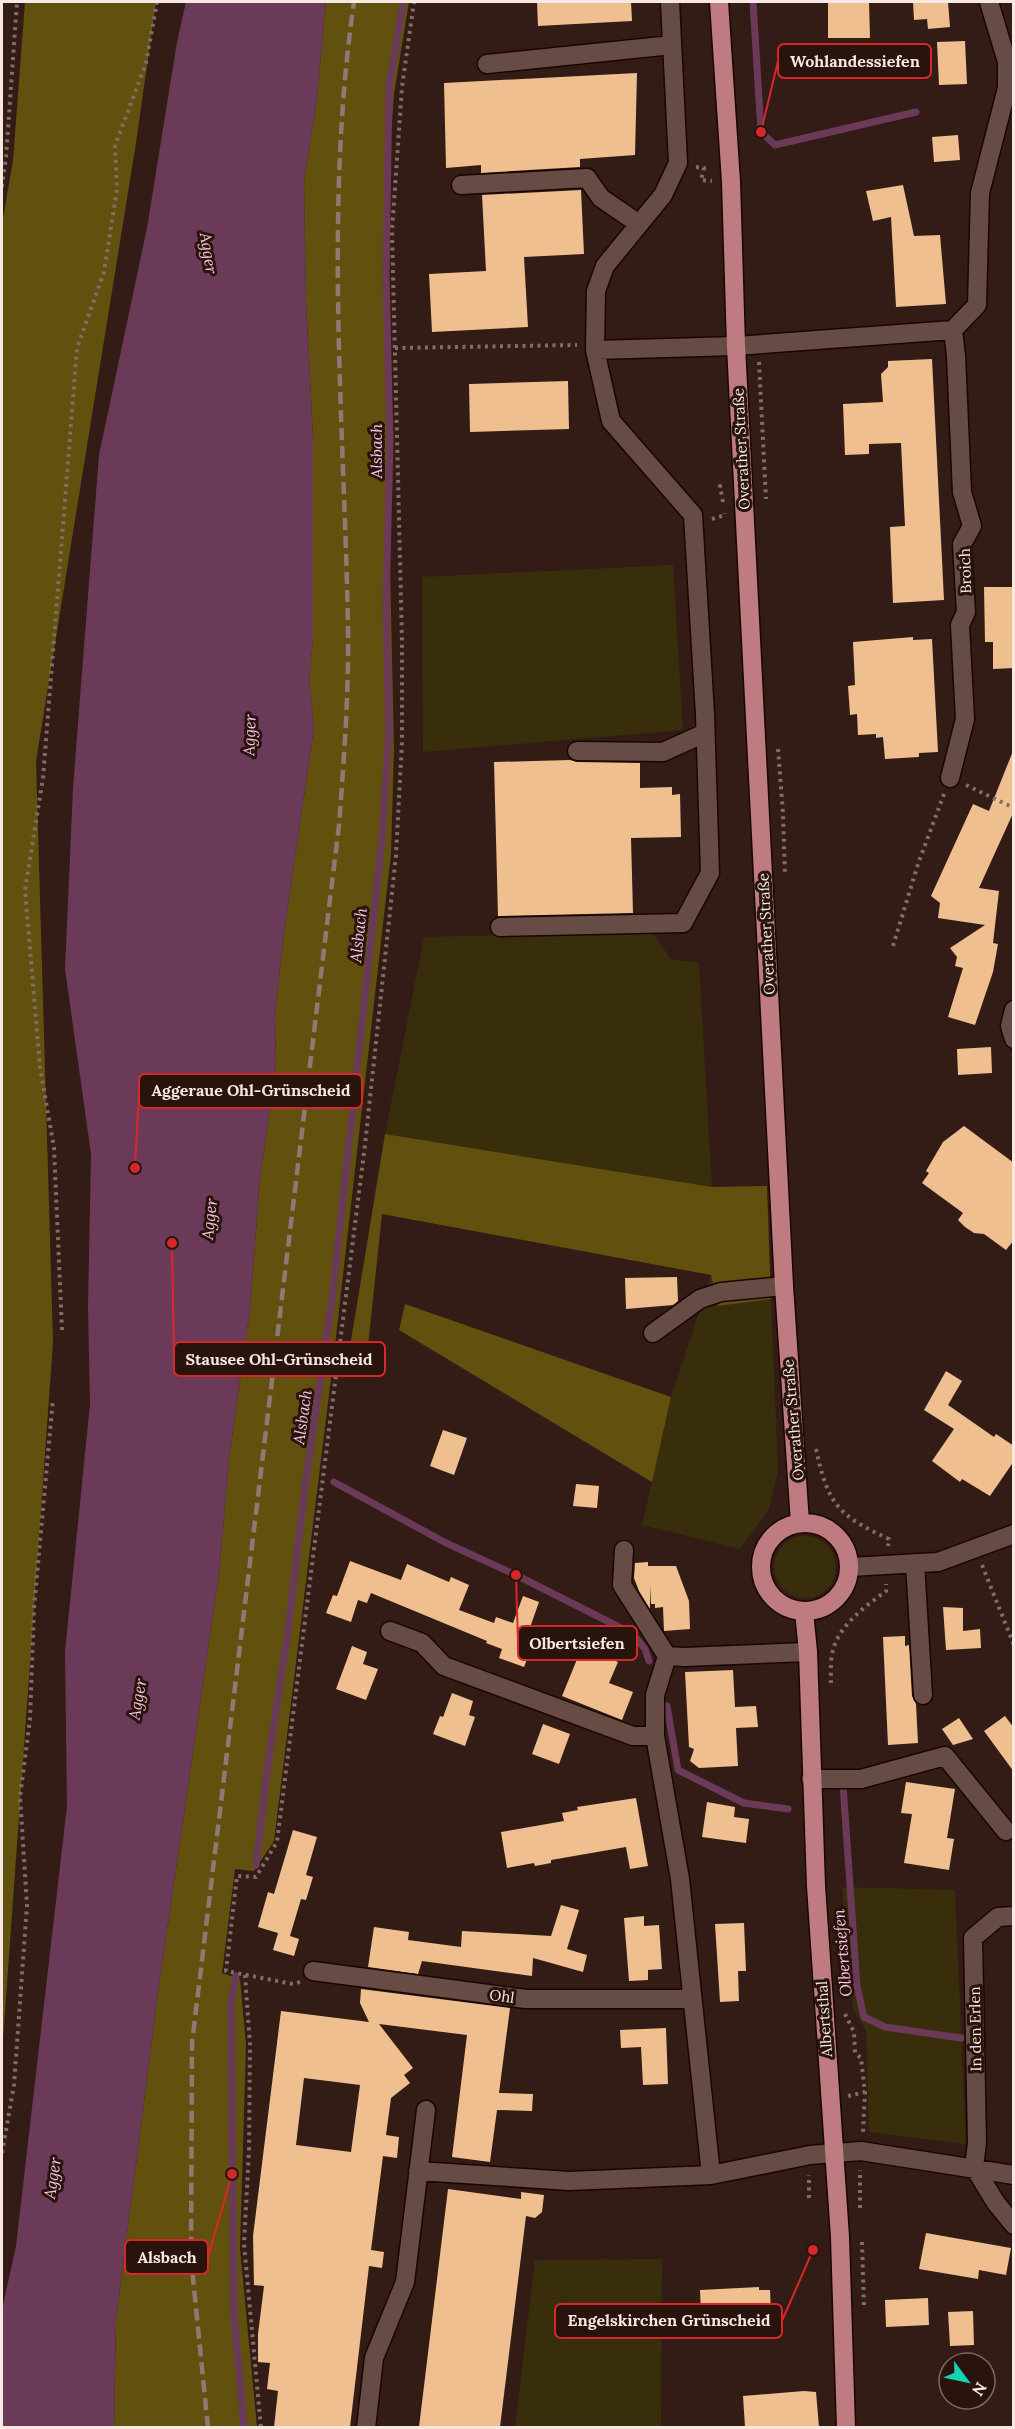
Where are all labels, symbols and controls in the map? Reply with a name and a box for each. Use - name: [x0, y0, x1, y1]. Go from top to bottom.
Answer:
- callout: Wohlandessiefen: [778, 44, 931, 78]
- text: Wohlandessiefen: [790, 51, 920, 71]
- water label: Agger: [196, 230, 222, 276]
- street label: Overather Straße: [728, 388, 754, 510]
- water label: Alsbach: [366, 424, 386, 480]
- street label: Broich: [955, 548, 975, 594]
- water label: Agger: [238, 713, 260, 757]
- street label: Overather Straße: [753, 873, 779, 995]
- water label: Alsbach: [345, 907, 371, 964]
- callout: Aggeraue Ohl-Grünscheid: [139, 1074, 362, 1108]
- text: Aggeraue Ohl-Grünscheid: [151, 1080, 351, 1100]
- water label: Agger: [197, 1197, 221, 1242]
- callout: Stausee Ohl-Grünscheid: [174, 1342, 385, 1376]
- text: Stausee Ohl-Grünscheid: [185, 1349, 373, 1369]
- street label: Overather Straße: [778, 1359, 808, 1481]
- water label: Alsbach: [288, 1388, 316, 1447]
- callout: Olbertsiefen: [518, 1626, 637, 1660]
- text: Olbertsiefen: [529, 1633, 625, 1653]
- water label: Agger: [123, 1676, 151, 1722]
- water label: Olbertsiefen: [828, 1908, 856, 1998]
- street label: Albertsthal: [812, 1980, 836, 2059]
- street label: Ohl: [488, 1985, 516, 2007]
- street label: In den Erlen: [965, 1986, 985, 2072]
- water label: Agger: [39, 2155, 65, 2201]
- callout: Alsbach: [125, 2240, 208, 2274]
- text: Alsbach: [137, 2247, 197, 2267]
- callout: Engelskirchen Grünscheid: [555, 2304, 782, 2338]
- text: Engelskirchen Grünscheid: [568, 2310, 771, 2330]
- north arrow: [937, 2351, 997, 2411]
- text: N: [968, 2379, 991, 2400]

